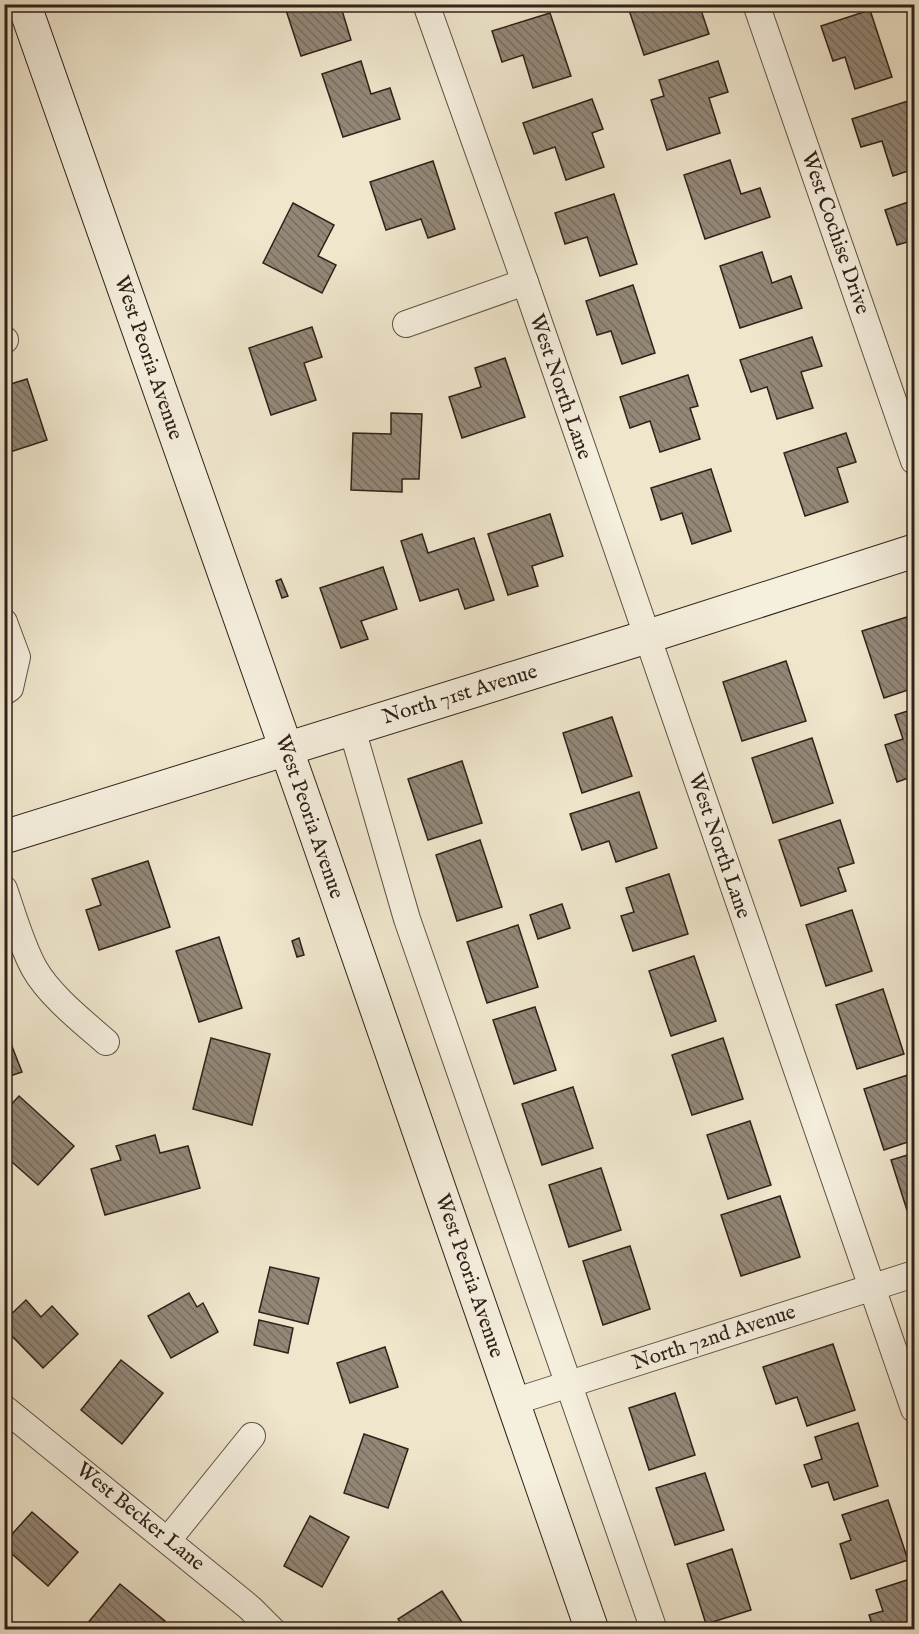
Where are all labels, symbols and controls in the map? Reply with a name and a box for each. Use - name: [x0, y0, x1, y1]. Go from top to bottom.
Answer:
- street label: West Cochise Drive: [794, 148, 876, 318]
- street label: West Peoria Avenue: [107, 272, 189, 444]
- street label: West North Lane: [522, 311, 598, 464]
- street label: North 71st Avenue: [379, 659, 541, 731]
- street label: West Peoria Avenue: [268, 731, 350, 903]
- street label: West North Lane: [681, 770, 757, 923]
- street label: West Peoria Avenue: [428, 1190, 510, 1362]
- street label: North 72nd Avenue: [629, 1299, 800, 1377]
- street label: West Becker Lane: [70, 1457, 210, 1577]

